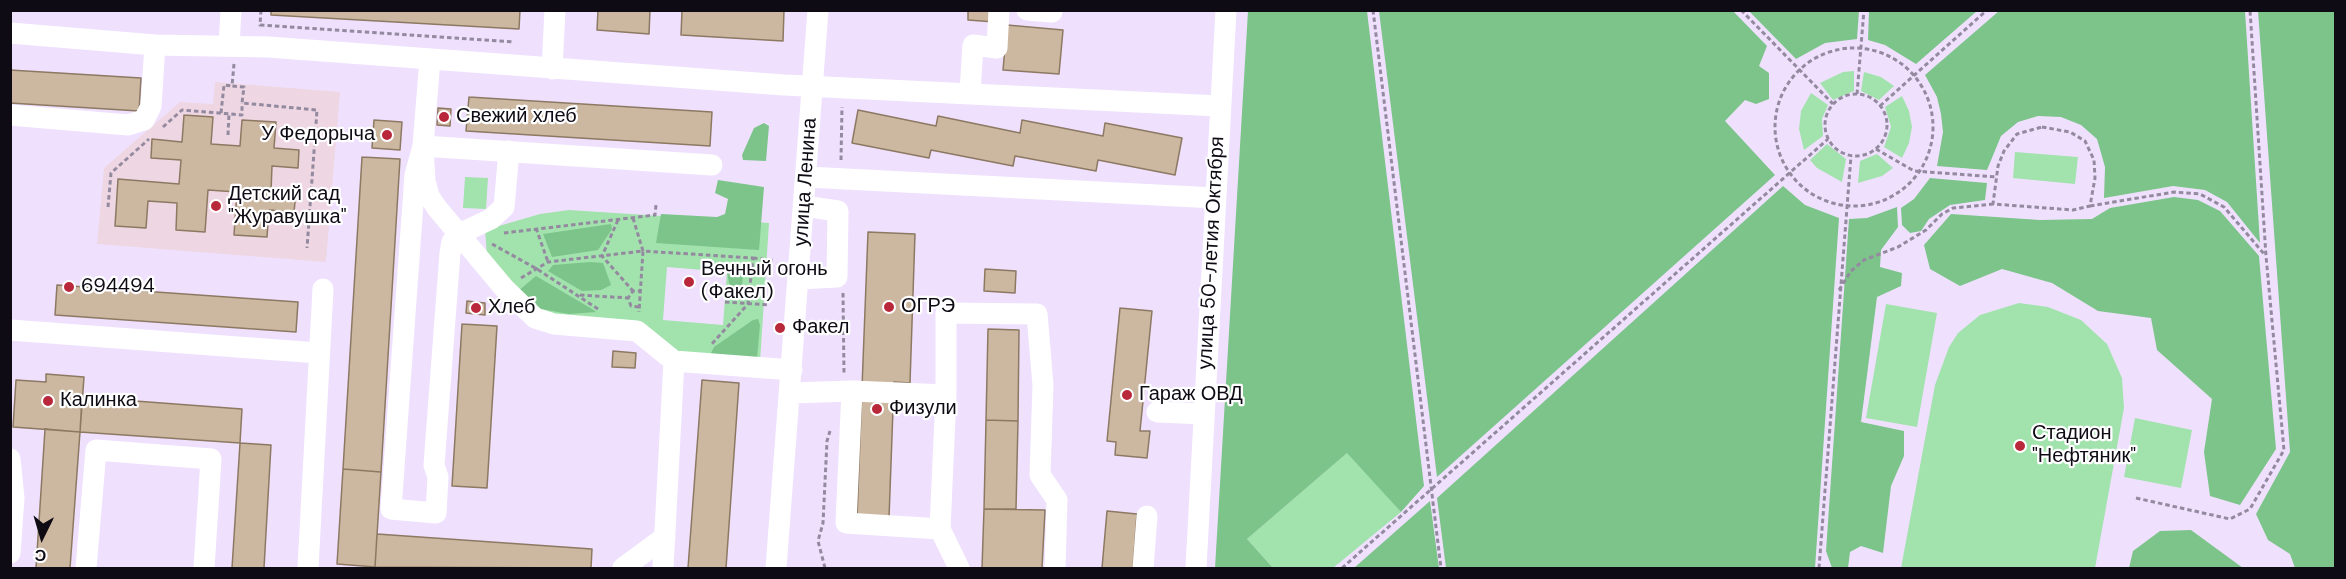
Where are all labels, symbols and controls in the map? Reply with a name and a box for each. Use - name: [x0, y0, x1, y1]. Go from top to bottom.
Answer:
- place label: Свежий хлеб: [456, 105, 577, 129]
- marker: Свежий хлеб: [437, 110, 451, 124]
- street label: улица Ленина: [790, 117, 822, 247]
- place label: У Федорыча: [261, 123, 375, 147]
- marker: У Федорыча: [380, 128, 394, 142]
- street label: улица 50-летия Октября: [1194, 136, 1230, 370]
- place label: Детский сад "Журавушка": [228, 183, 346, 230]
- marker: Детский сад "Журавушка": [209, 199, 223, 213]
- place label: Вечный огонь (Факел): [701, 258, 828, 305]
- place label: 694494: [81, 275, 155, 299]
- marker: Вечный огонь (Факел): [682, 275, 696, 289]
- marker: 694494: [62, 280, 76, 294]
- place label: ОГРЭ: [901, 295, 955, 319]
- place label: Хлеб: [488, 296, 535, 320]
- marker: ОГРЭ: [882, 300, 896, 314]
- marker: Хлеб: [469, 301, 483, 315]
- place label: Факел: [792, 316, 849, 340]
- marker: Факел: [773, 321, 787, 335]
- place label: Гараж ОВД: [1139, 383, 1243, 407]
- marker: Гараж ОВД: [1120, 388, 1134, 402]
- place label: Калинка: [60, 389, 137, 413]
- marker: Калинка: [41, 394, 55, 408]
- place label: Физули: [889, 397, 957, 421]
- marker: Физули: [870, 402, 884, 416]
- place label: Стадион "Нефтяник": [2032, 422, 2136, 469]
- marker: Стадион "Нефтяник": [2013, 439, 2027, 453]
- north arrow: [12, 507, 72, 567]
- text: С: [34, 544, 47, 566]

